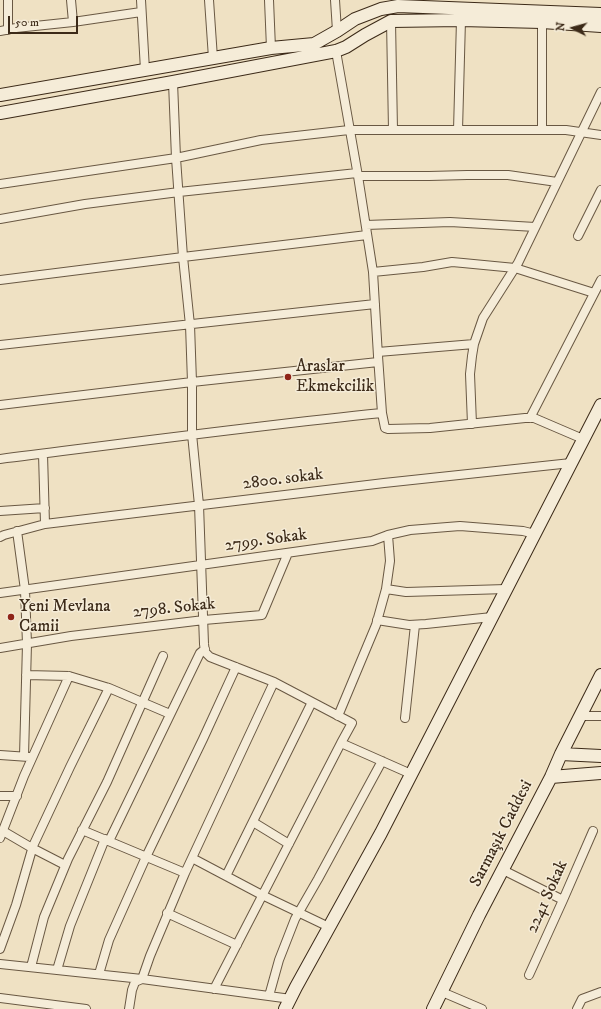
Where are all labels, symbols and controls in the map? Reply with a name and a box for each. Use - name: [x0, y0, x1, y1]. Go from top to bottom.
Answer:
- scale bar: [10, 8, 80, 34]
- north arrow: [553, 8, 593, 48]
- text: 50 m: [15, 15, 39, 30]
- text: N: [554, 22, 568, 32]
- place label: Araslar Ekmekcilik: [296, 357, 374, 397]
- marker: Araslar Ekmekcilik: [283, 372, 293, 382]
- street label: 2800. sokak: [242, 465, 324, 495]
- street label: 2799. Sokak: [224, 525, 308, 557]
- street label: 2798. Sokak: [132, 595, 216, 623]
- place label: Yeni Mevlana Camii: [19, 597, 111, 637]
- marker: Yeni Mevlana Camii: [6, 612, 16, 622]
- street label: Sarmaşık Caddesi: [466, 777, 538, 891]
- street label: 2241 Sokak: [523, 857, 573, 937]

